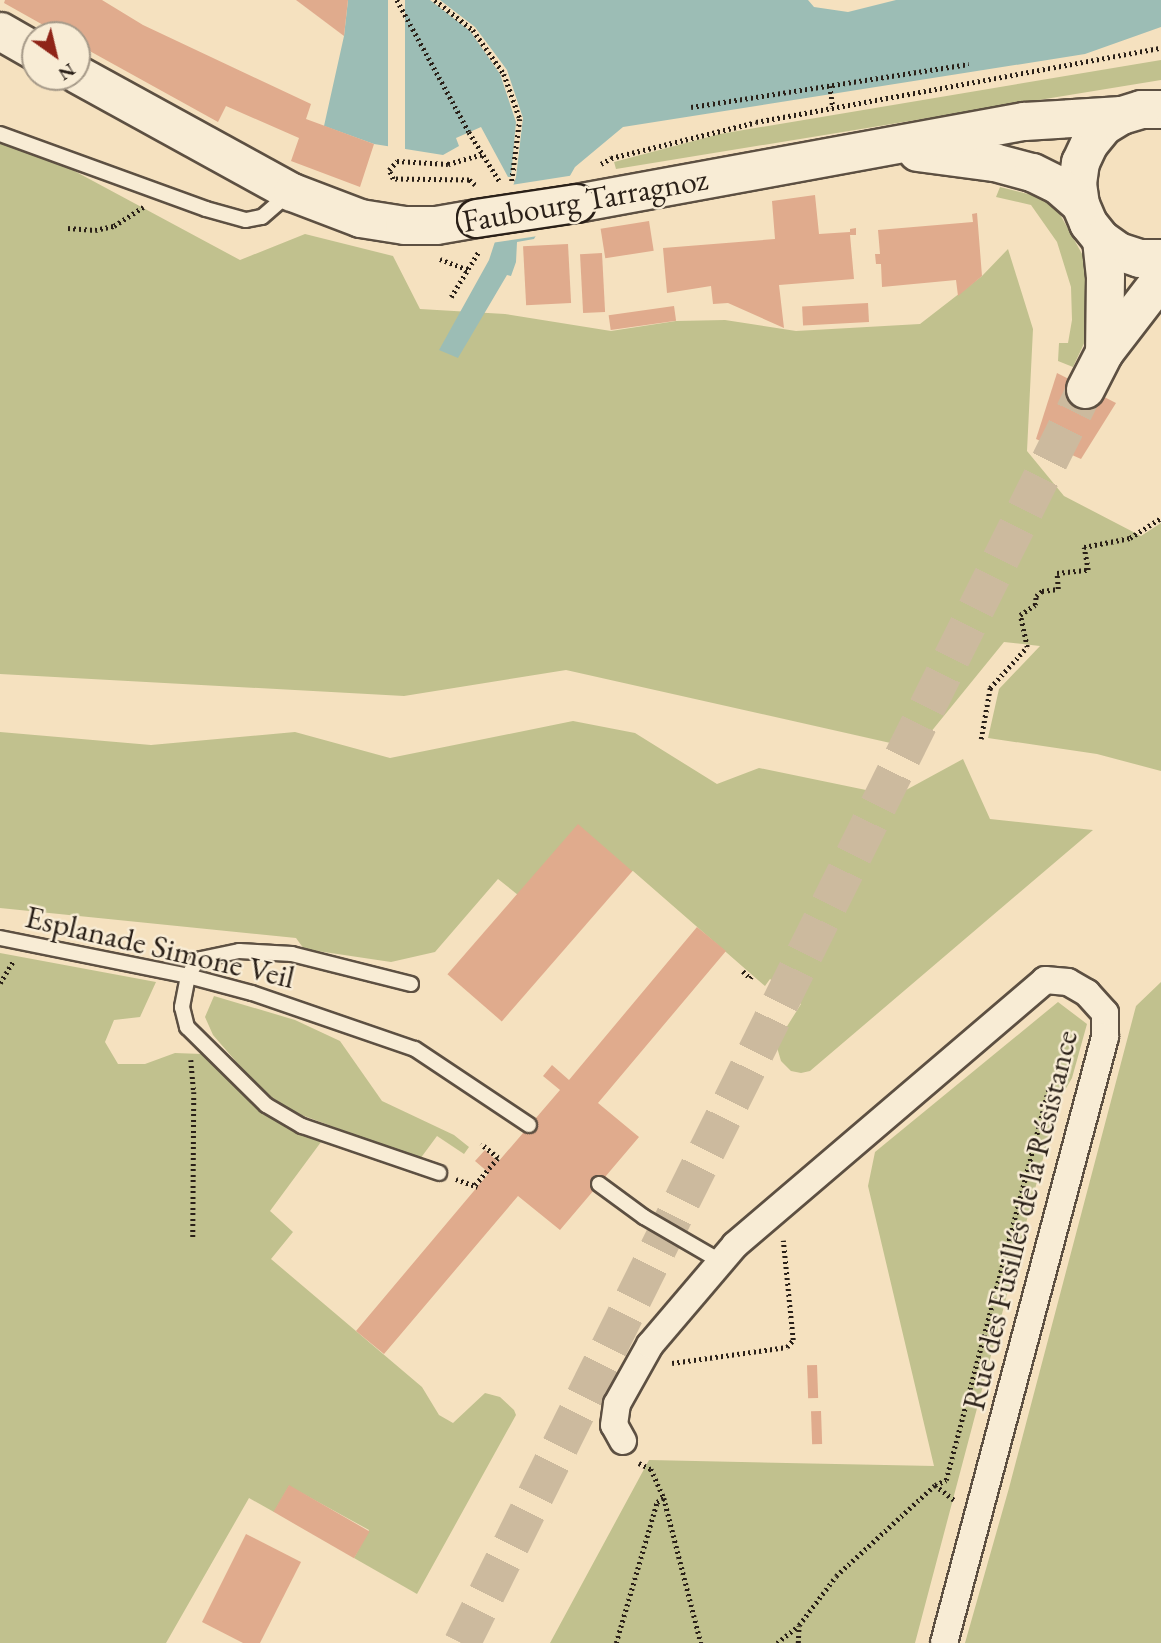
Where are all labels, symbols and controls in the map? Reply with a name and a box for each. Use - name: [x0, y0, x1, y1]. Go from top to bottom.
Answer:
- north arrow: [21, 21, 91, 91]
- text: N: [54, 58, 80, 87]
- street label: Faubourg Tarragnoz: [459, 160, 711, 240]
- street label: Esplanade Simone Veil: [22, 897, 298, 997]
- street label: Rue des Fusillés de la Résistance: [954, 1026, 1086, 1414]

